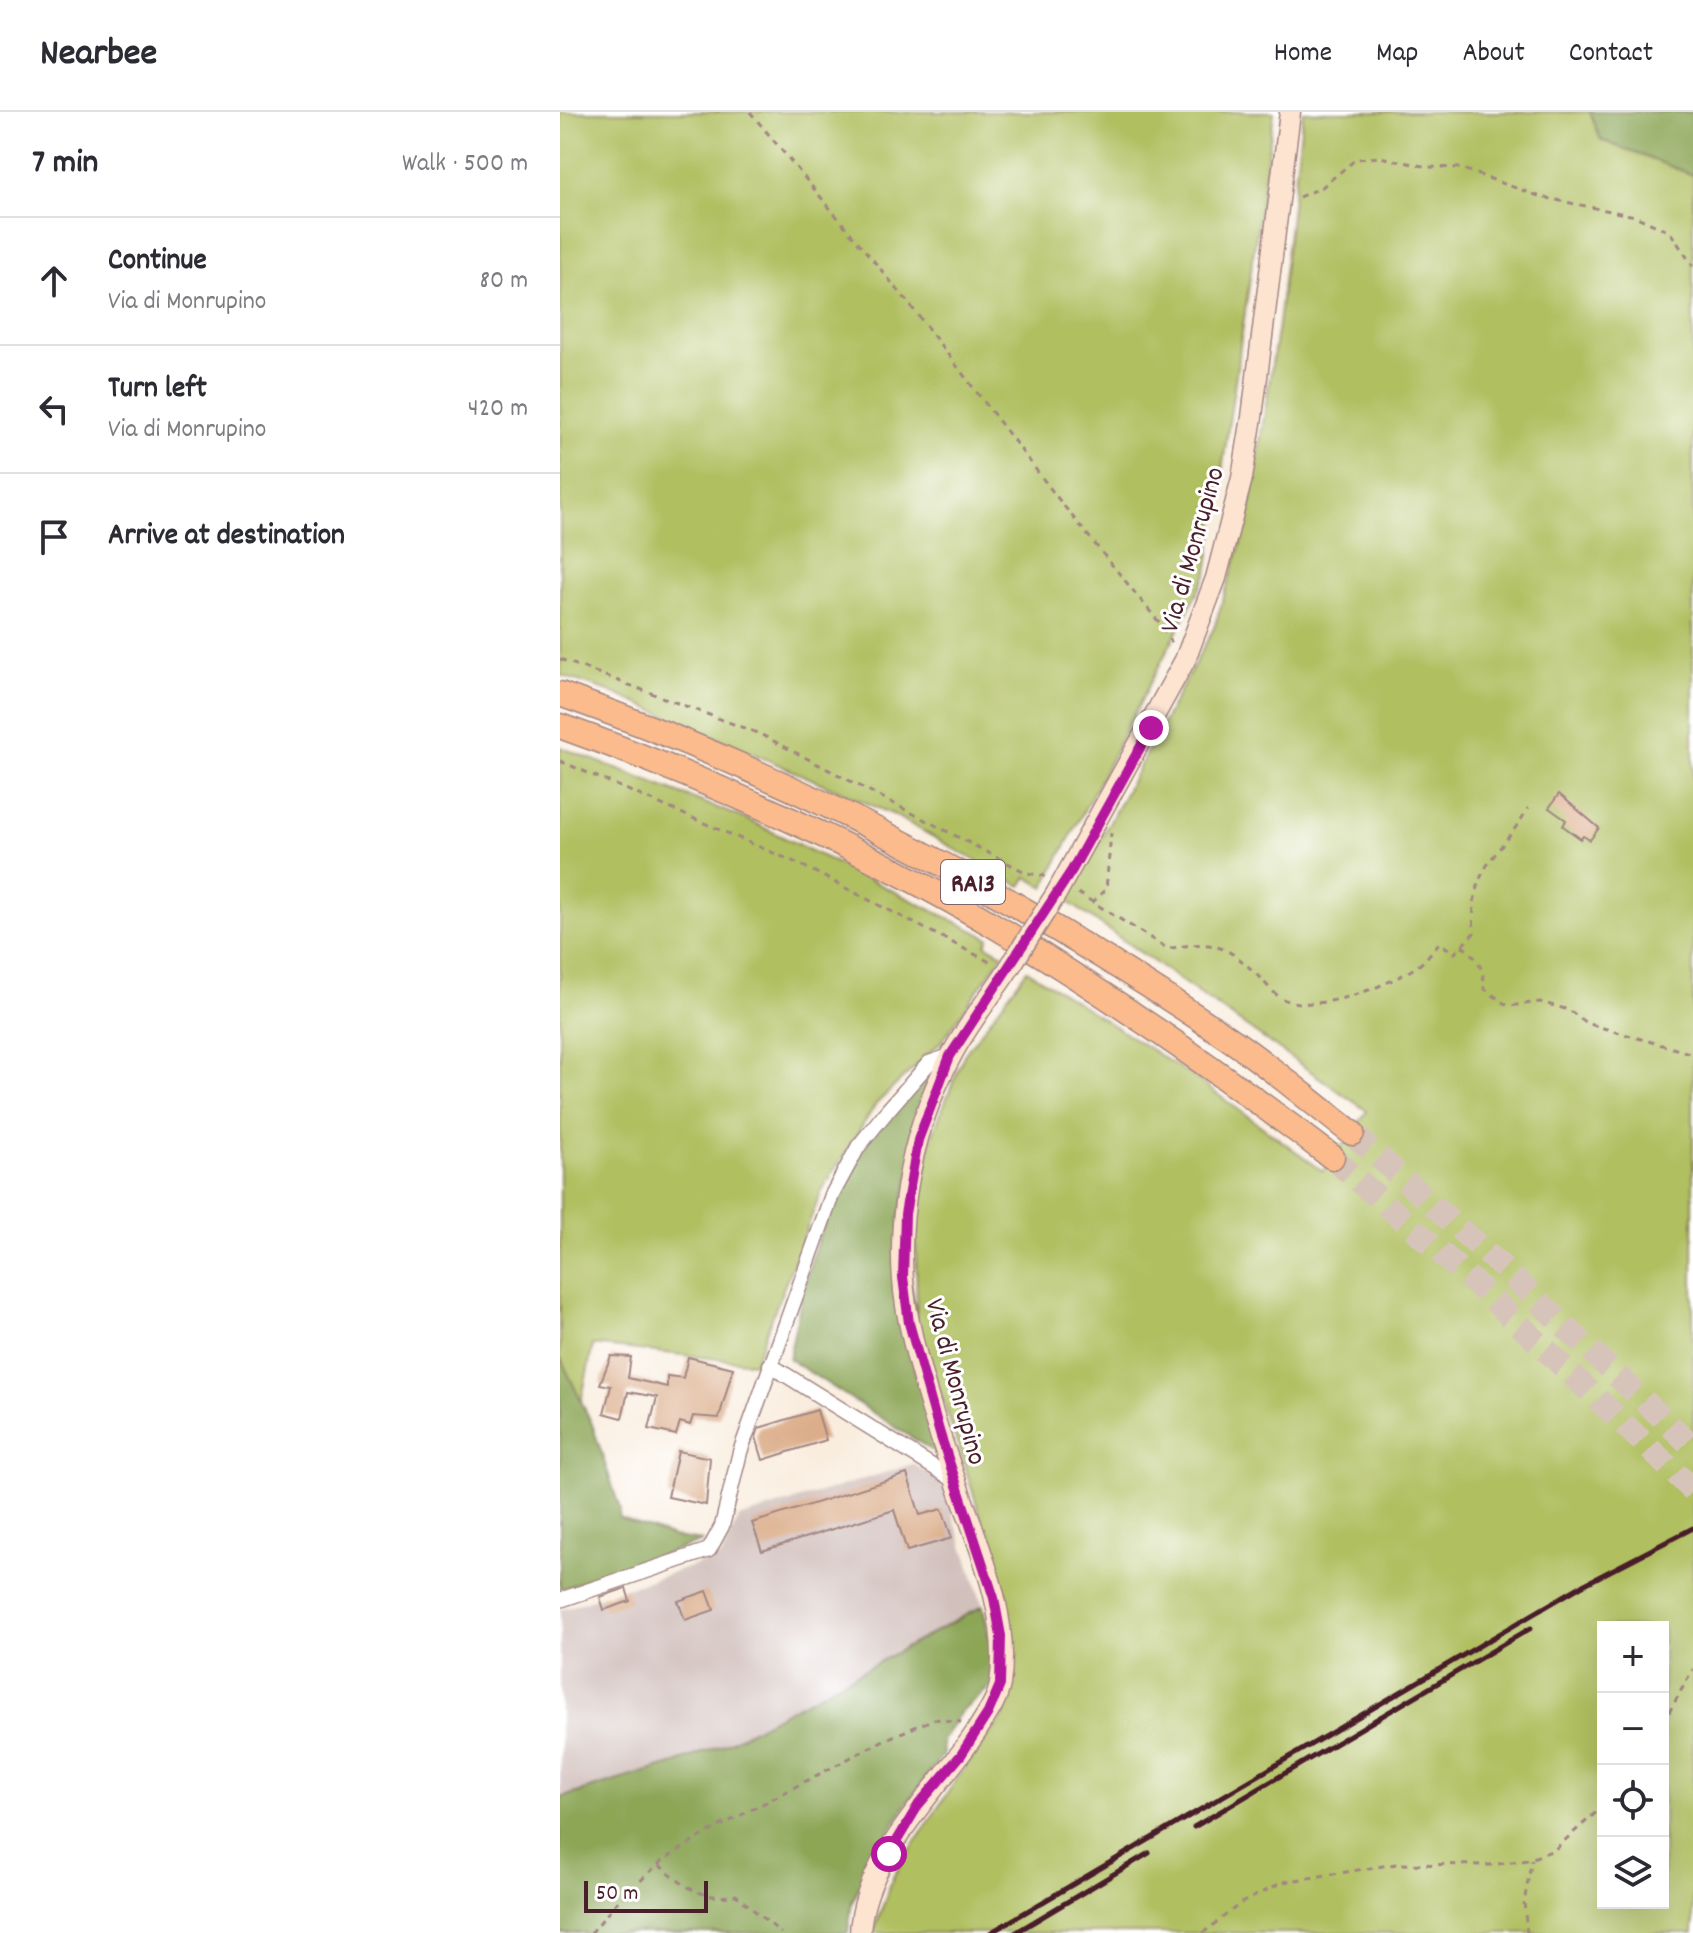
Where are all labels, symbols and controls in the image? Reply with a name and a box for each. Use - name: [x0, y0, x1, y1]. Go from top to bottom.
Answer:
- text: Nearbee: [40, 28, 157, 83]
- text: Home: [1274, 35, 1332, 75]
- text: Map: [1376, 35, 1418, 75]
- text: About: [1462, 35, 1525, 75]
- text: Contact: [1569, 35, 1653, 75]
- text: 7 min: [32, 140, 98, 189]
- text: Walk · 500 m: [402, 146, 528, 183]
- text: Continue: [108, 241, 207, 284]
- icon: ahead: [32, 259, 76, 303]
- text: 80 m: [480, 263, 528, 300]
- text: Via di Monrupino: [108, 284, 266, 321]
- text: Turn left: [108, 369, 207, 412]
- icon: left: [32, 387, 76, 431]
- text: 420 m: [468, 391, 528, 428]
- text: Via di Monrupino: [108, 412, 266, 449]
- street label: Via di Monrupino: [1152, 463, 1238, 638]
- icon: arrive: [32, 515, 76, 559]
- text: Arrive at destination: [108, 516, 345, 559]
- route end: [1133, 710, 1169, 746]
- road number: RA13: [941, 860, 1005, 904]
- street label: Via di Monrupino: [912, 1295, 995, 1470]
- map controls: [1597, 1621, 1669, 1909]
- button: +: [1597, 1621, 1669, 1693]
- button: −: [1597, 1693, 1669, 1765]
- button: locate: [1597, 1765, 1669, 1837]
- route start: [871, 1836, 907, 1872]
- button: layers: [1597, 1837, 1669, 1909]
- scale bar: [584, 1877, 708, 1913]
- text: 50 m: [596, 1879, 638, 1910]

